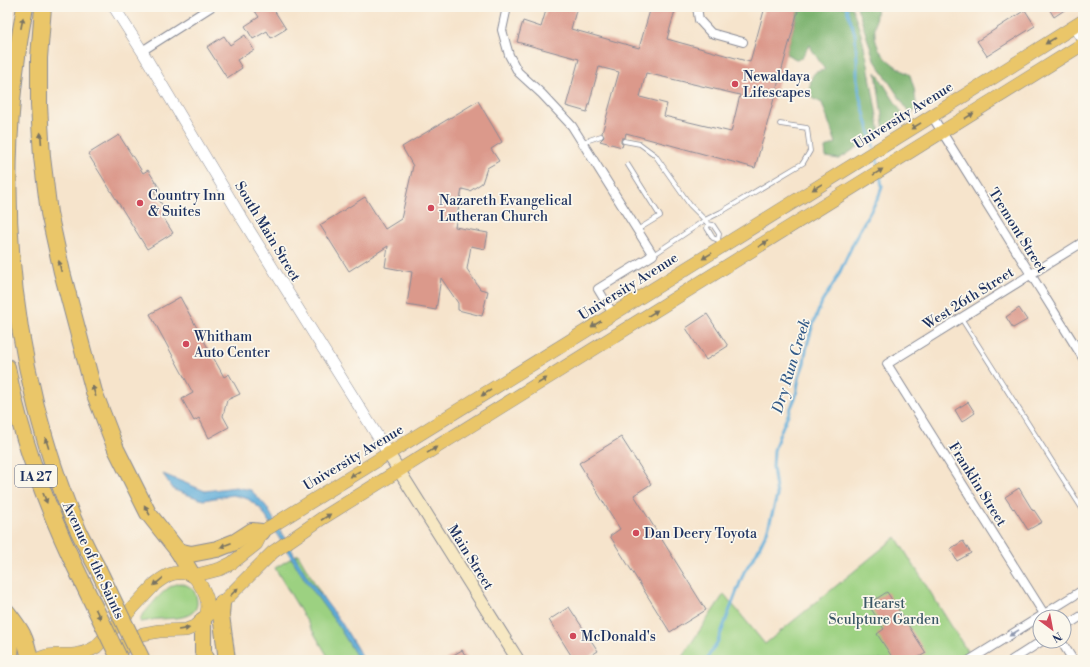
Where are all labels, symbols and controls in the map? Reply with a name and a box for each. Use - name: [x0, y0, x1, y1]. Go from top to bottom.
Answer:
- one-way arrow: [19, 17, 25, 29]
- one-way arrow: [1044, 38, 1056, 45]
- place label: Newaldaya Lifescapes: [743, 68, 811, 102]
- street label: University Avenue: [850, 78, 957, 154]
- marker: Newaldaya Lifescapes: [730, 79, 740, 89]
- one-way arrow: [964, 112, 974, 120]
- one-way arrow: [910, 122, 922, 129]
- one-way arrow: [38, 132, 45, 144]
- one-way arrow: [872, 169, 884, 176]
- street label: South Main Street: [230, 178, 304, 285]
- one-way arrow: [812, 183, 822, 191]
- street label: Tremont Street: [984, 185, 1050, 276]
- place label: Country Inn & Suites: [148, 187, 226, 221]
- place label: Nazareth Evangelical Lutheran Church: [439, 192, 572, 226]
- marker: Country Inn & Suites: [135, 198, 145, 208]
- marker: Nazareth Evangelical Lutheran Church: [426, 203, 436, 213]
- one-way arrow: [758, 240, 768, 248]
- street label: University Avenue: [575, 249, 682, 325]
- one-way arrow: [701, 252, 713, 259]
- one-way arrow: [57, 260, 63, 272]
- street label: West 26th Street: [919, 264, 1017, 335]
- one-way arrow: [647, 309, 658, 316]
- water label: Dry Run Creek: [768, 316, 815, 417]
- one-way arrow: [591, 320, 602, 328]
- place label: Whitham Auto Center: [193, 328, 270, 362]
- marker: Whitham Auto Center: [181, 339, 191, 349]
- one-way arrow: [537, 377, 547, 385]
- one-way arrow: [91, 385, 97, 397]
- one-way arrow: [481, 389, 491, 397]
- street label: University Avenue: [300, 421, 407, 495]
- one-way arrow: [44, 436, 50, 448]
- street label: Franklin Street: [944, 439, 1010, 530]
- one-way arrow: [427, 446, 437, 454]
- road number: IA 27: [15, 465, 57, 487]
- one-way arrow: [349, 470, 360, 478]
- one-way arrow: [43, 493, 49, 505]
- street label: Avenue of the Saints: [58, 498, 128, 622]
- one-way arrow: [143, 504, 150, 516]
- one-way arrow: [320, 513, 332, 520]
- street label: Main Street: [443, 522, 497, 593]
- place label: Dan Deery Toyota: [644, 525, 758, 543]
- marker: Dan Deery Toyota: [631, 528, 641, 538]
- one-way arrow: [220, 543, 232, 549]
- one-way arrow: [152, 578, 163, 587]
- one-way arrow: [229, 587, 239, 596]
- park label: Hearst Sculpture Garden: [829, 595, 940, 629]
- one-way arrow: [95, 609, 101, 620]
- north arrow: [1032, 609, 1072, 649]
- one-way arrow: [178, 626, 190, 632]
- place label: McDonald's: [581, 628, 656, 646]
- text: N: [1049, 628, 1064, 645]
- one-way arrow: [1008, 629, 1020, 636]
- marker: McDonald's: [568, 631, 578, 641]

